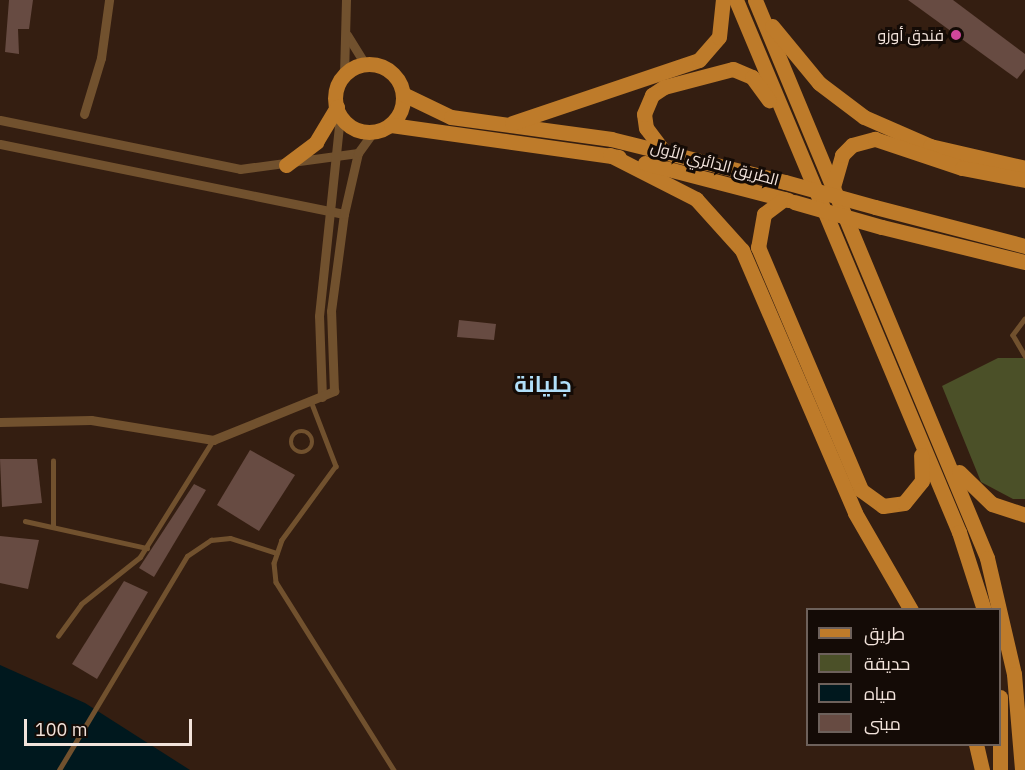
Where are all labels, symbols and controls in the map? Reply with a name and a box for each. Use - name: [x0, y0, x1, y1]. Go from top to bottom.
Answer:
- place label: فندق أوزو: [877, 25, 944, 45]
- marker: فندق أوزو: [949, 28, 963, 42]
- street label: الطريق الدائري الأول: [649, 137, 781, 189]
- district label: جليانة: [514, 371, 572, 397]
- legend: [806, 608, 1001, 746]
- text: طريق: [864, 622, 905, 645]
- text: حديقة: [864, 652, 910, 675]
- text: مياه: [864, 682, 897, 705]
- scale bar: [27, 707, 195, 745]
- text: مبنى: [864, 712, 901, 735]
- text: 100 m: [35, 718, 87, 741]

